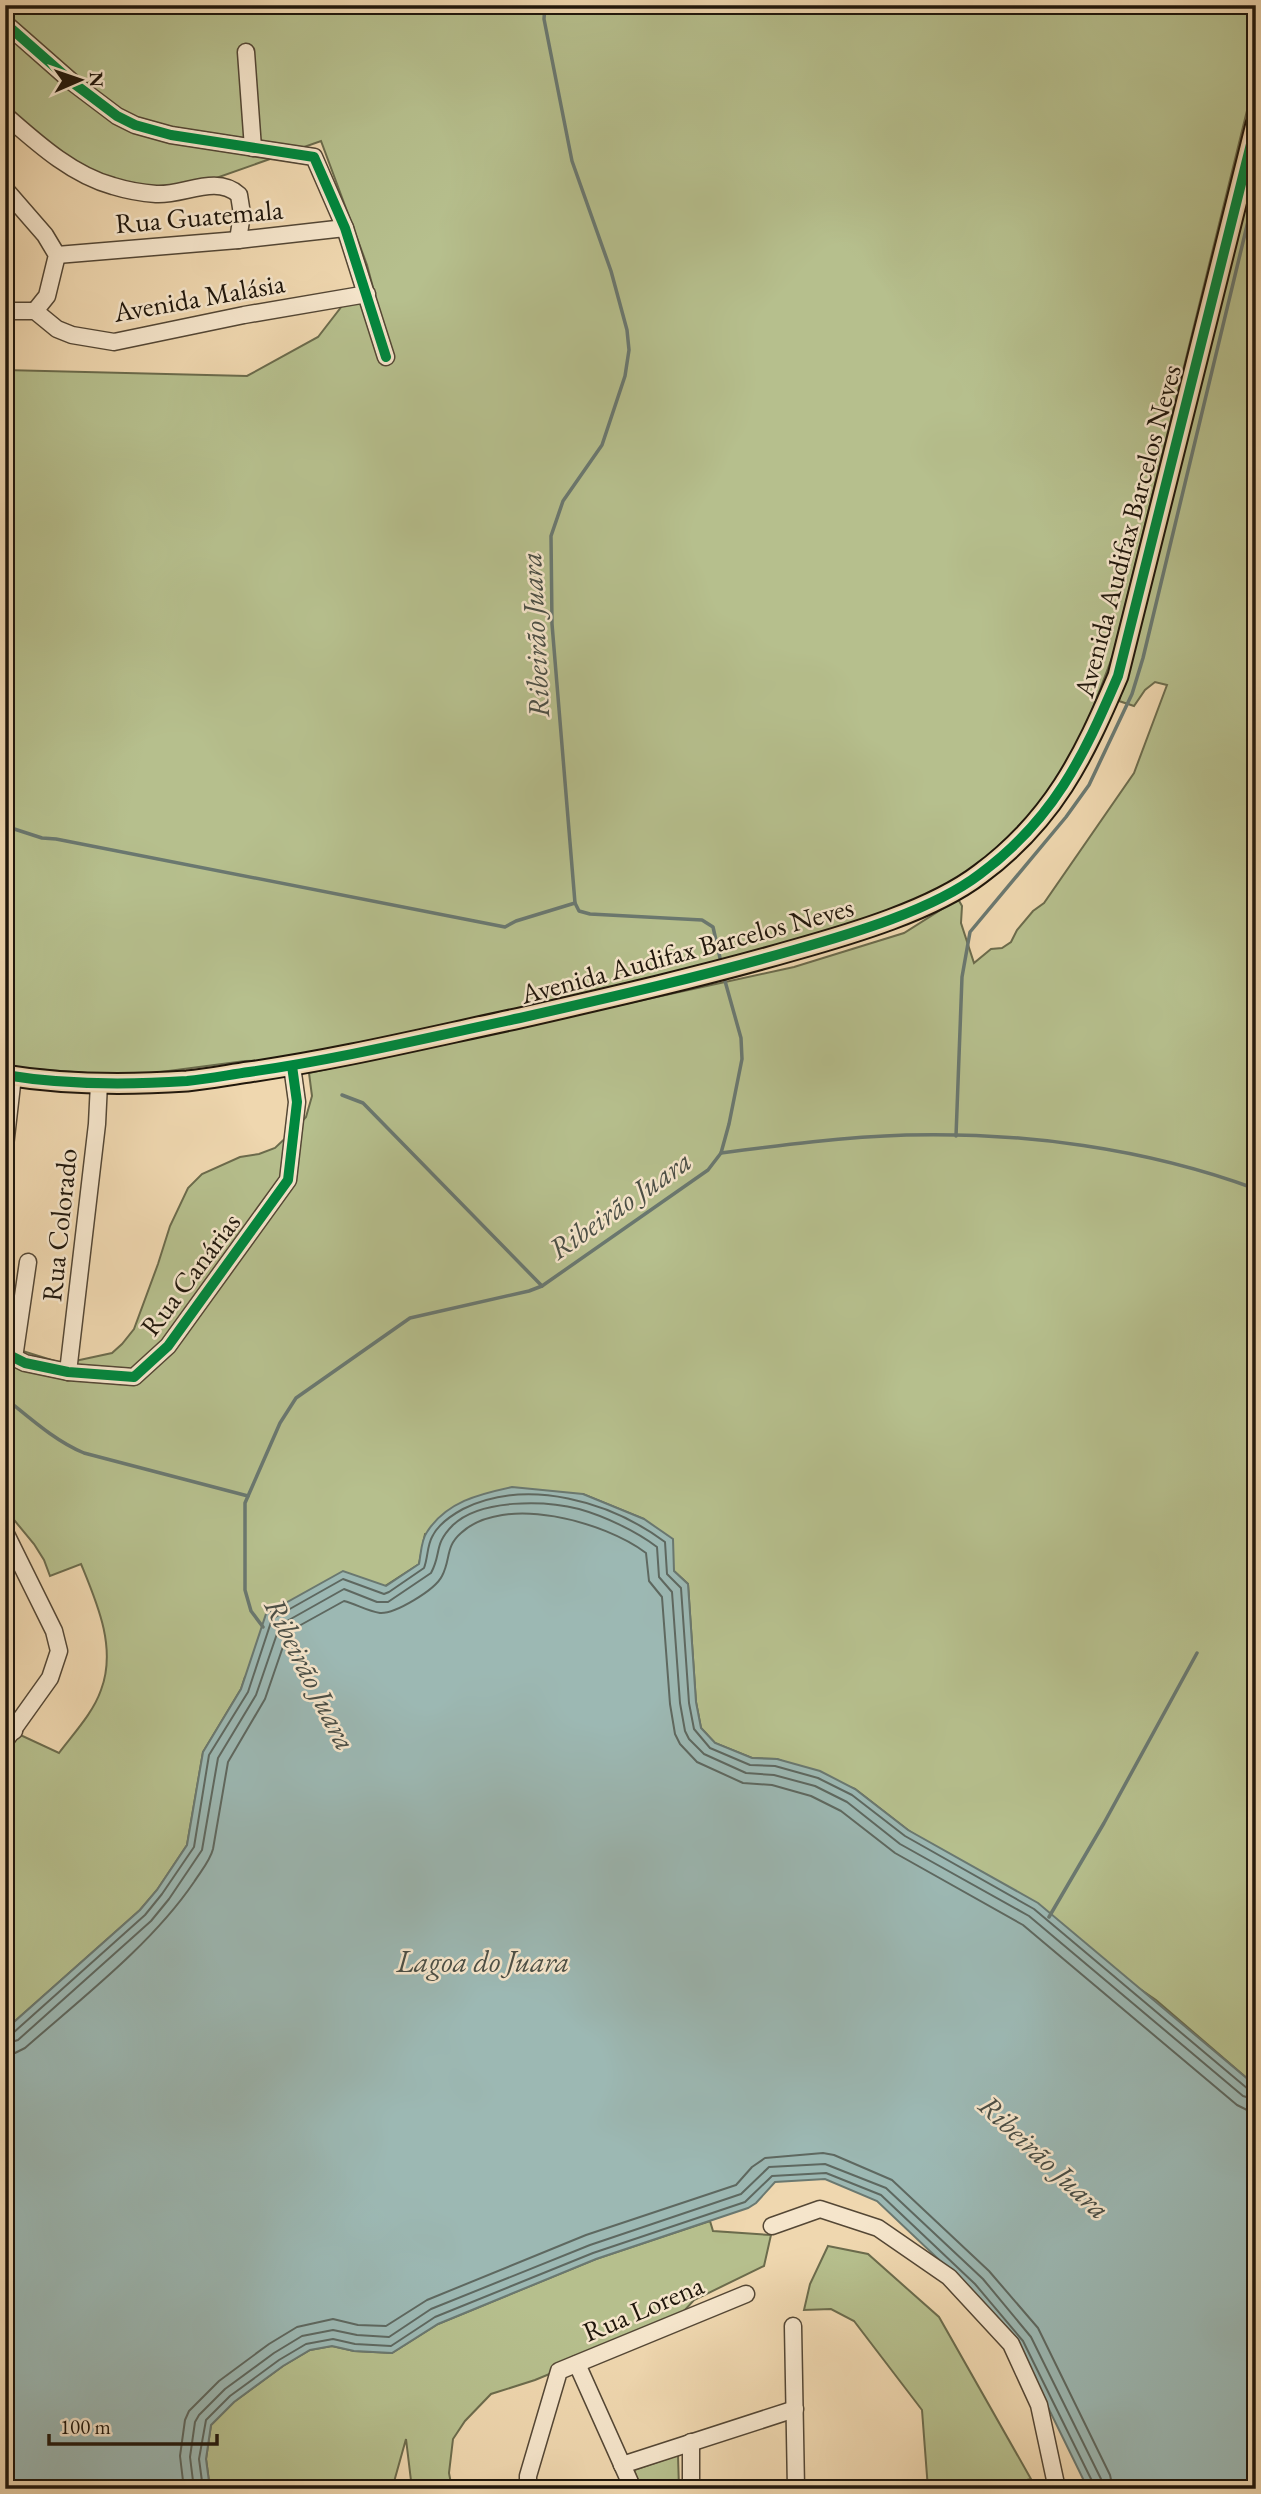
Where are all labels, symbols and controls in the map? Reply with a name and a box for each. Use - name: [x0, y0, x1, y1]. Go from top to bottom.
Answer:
- north arrow: [46, 46, 116, 116]
- text: N: [84, 71, 109, 88]
- street label: Rua Guatemala: [114, 191, 285, 241]
- street label: Avenida Malásia: [110, 264, 288, 330]
- street label: Avenida Audifax Barcelos Neves: [1065, 361, 1189, 702]
- water label: Ribeirão Juara: [511, 551, 558, 719]
- street label: Avenida Audifax Barcelos Neves: [516, 888, 857, 1012]
- water label: Ribeirão Juara: [540, 1141, 699, 1268]
- street label: Rua Colorado: [33, 1147, 85, 1303]
- street label: Rua Canárias: [132, 1205, 248, 1343]
- water label: Ribeirão Juara: [255, 1591, 366, 1757]
- water label: Lagoa do Juara: [396, 1942, 569, 1981]
- water label: Ribeirão Juara: [970, 2086, 1118, 2228]
- street label: Rua Lorena: [577, 2266, 710, 2350]
- scale bar: [49, 2403, 217, 2447]
- text: 100 m: [60, 2413, 111, 2440]

